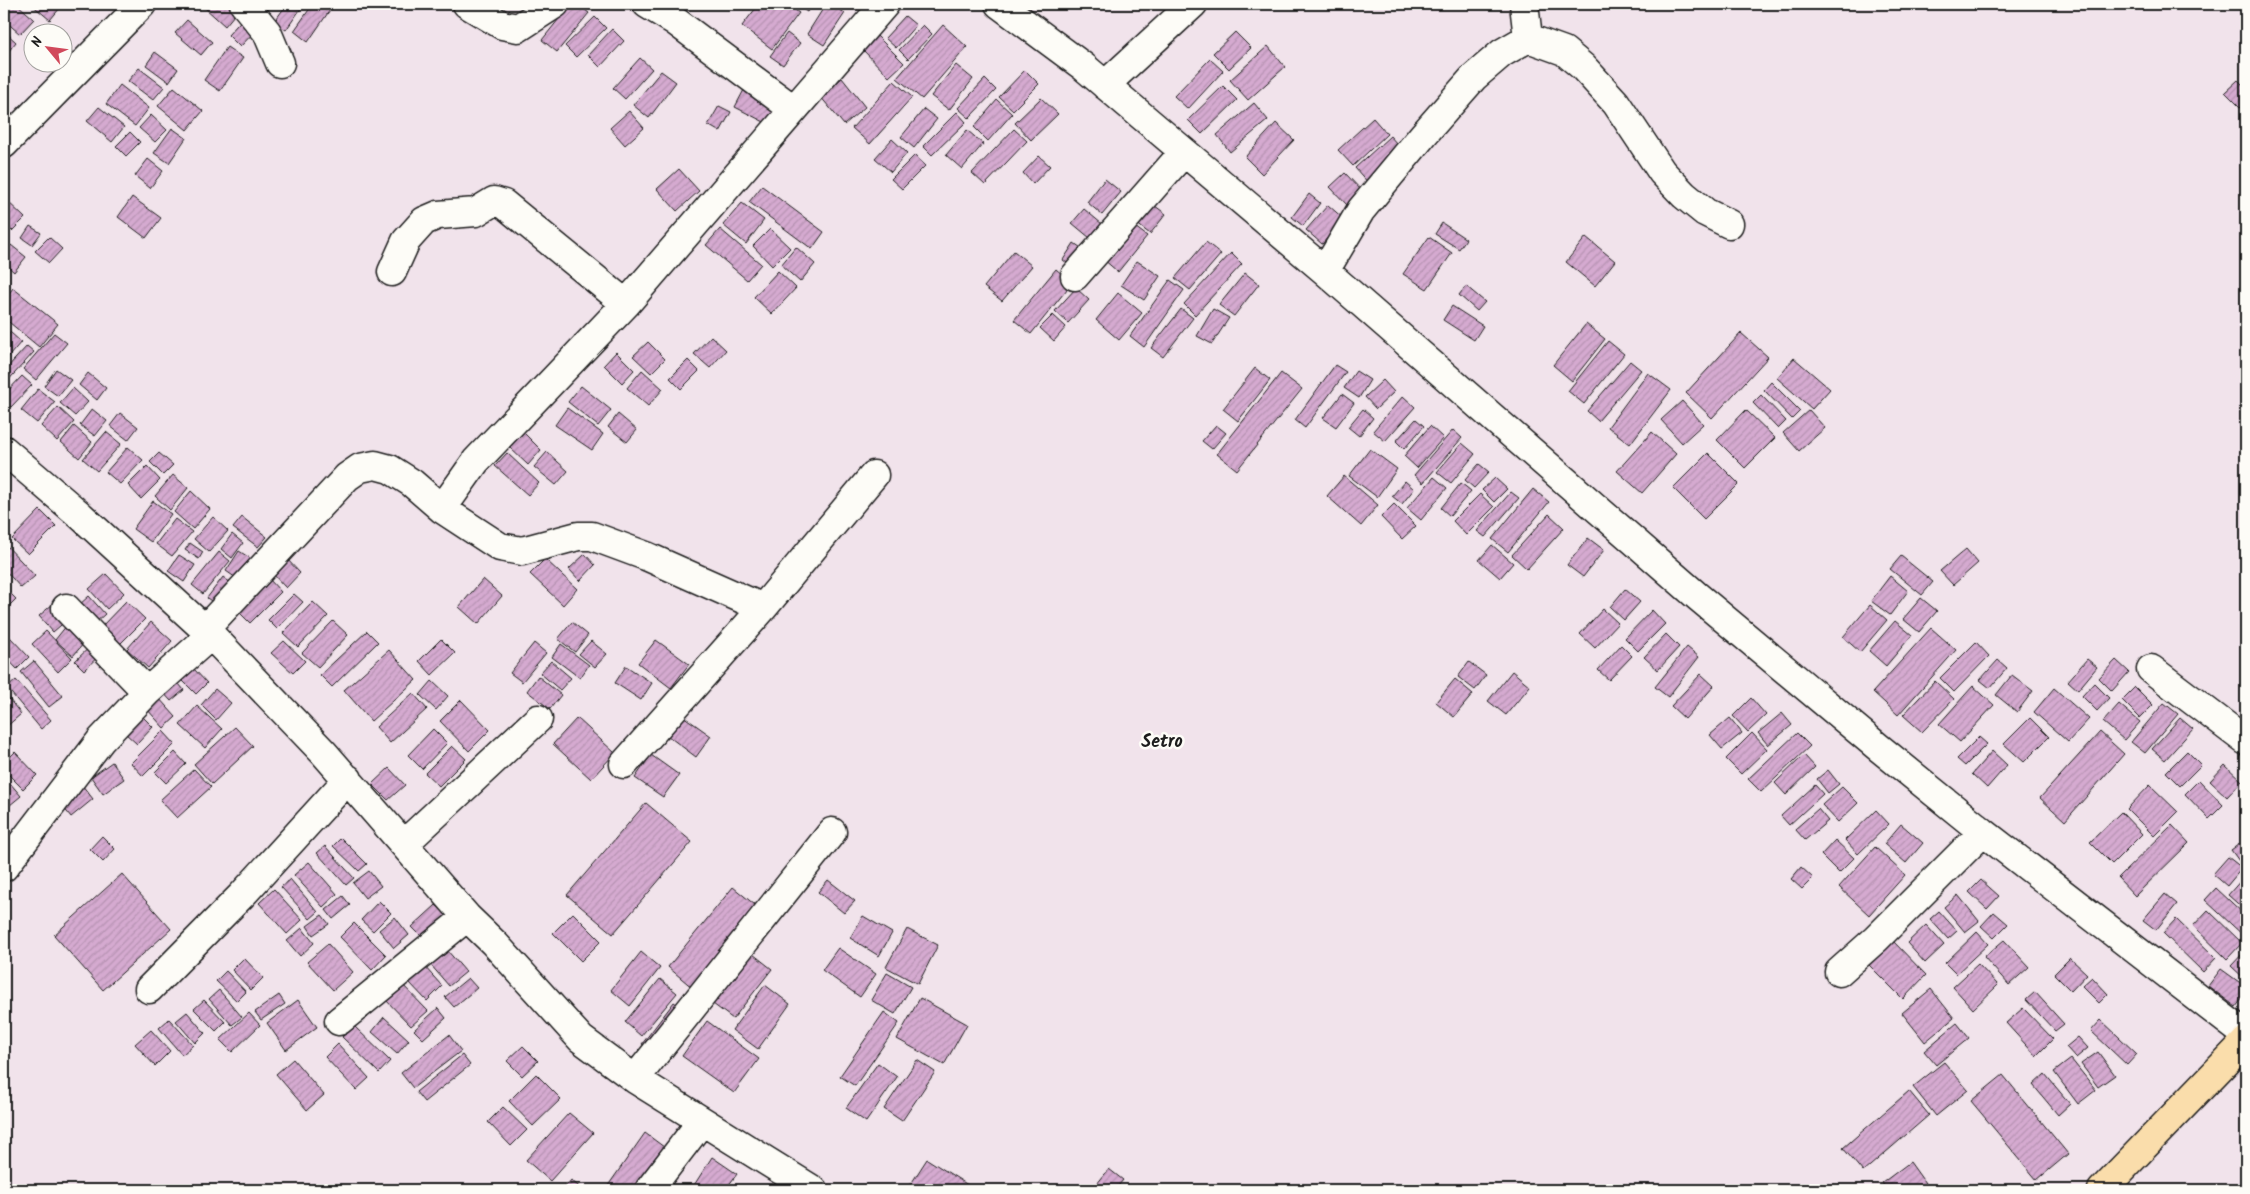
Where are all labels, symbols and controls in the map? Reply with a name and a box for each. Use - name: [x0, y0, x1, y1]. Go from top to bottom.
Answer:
- north arrow: [22, 22, 72, 72]
- text: N: [26, 33, 49, 51]
- district label: Setro: [1141, 728, 1183, 757]

